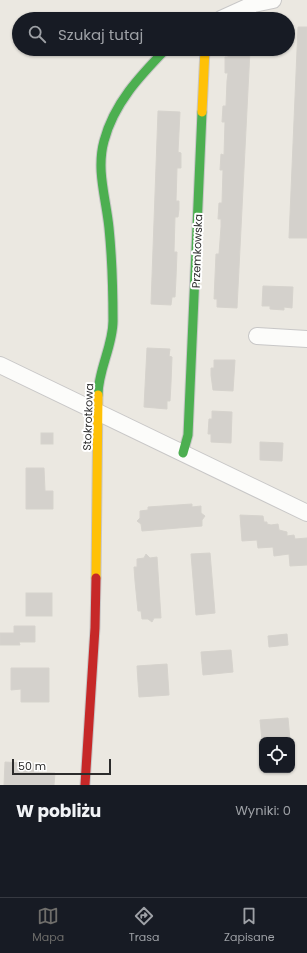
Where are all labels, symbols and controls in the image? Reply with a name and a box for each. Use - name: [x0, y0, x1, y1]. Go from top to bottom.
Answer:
- search box: [12, 12, 295, 56]
- icon: search: [26, 23, 48, 45]
- text: Szukaj tutaj: [58, 24, 143, 45]
- street label: Przemkowska: [188, 214, 206, 288]
- street label: Stokrotkowa: [79, 383, 97, 451]
- map controls: [259, 737, 295, 773]
- button: locate: [259, 737, 295, 773]
- scale bar: [12, 757, 111, 776]
- text: 50 m: [18, 758, 46, 774]
- text: W pobliżu: [16, 799, 101, 823]
- text: Wyniki: 0: [235, 801, 291, 820]
- tab: Mapa: [32, 905, 64, 946]
- tab: Trasa: [129, 905, 159, 946]
- tab: Zapisane: [224, 905, 275, 946]

